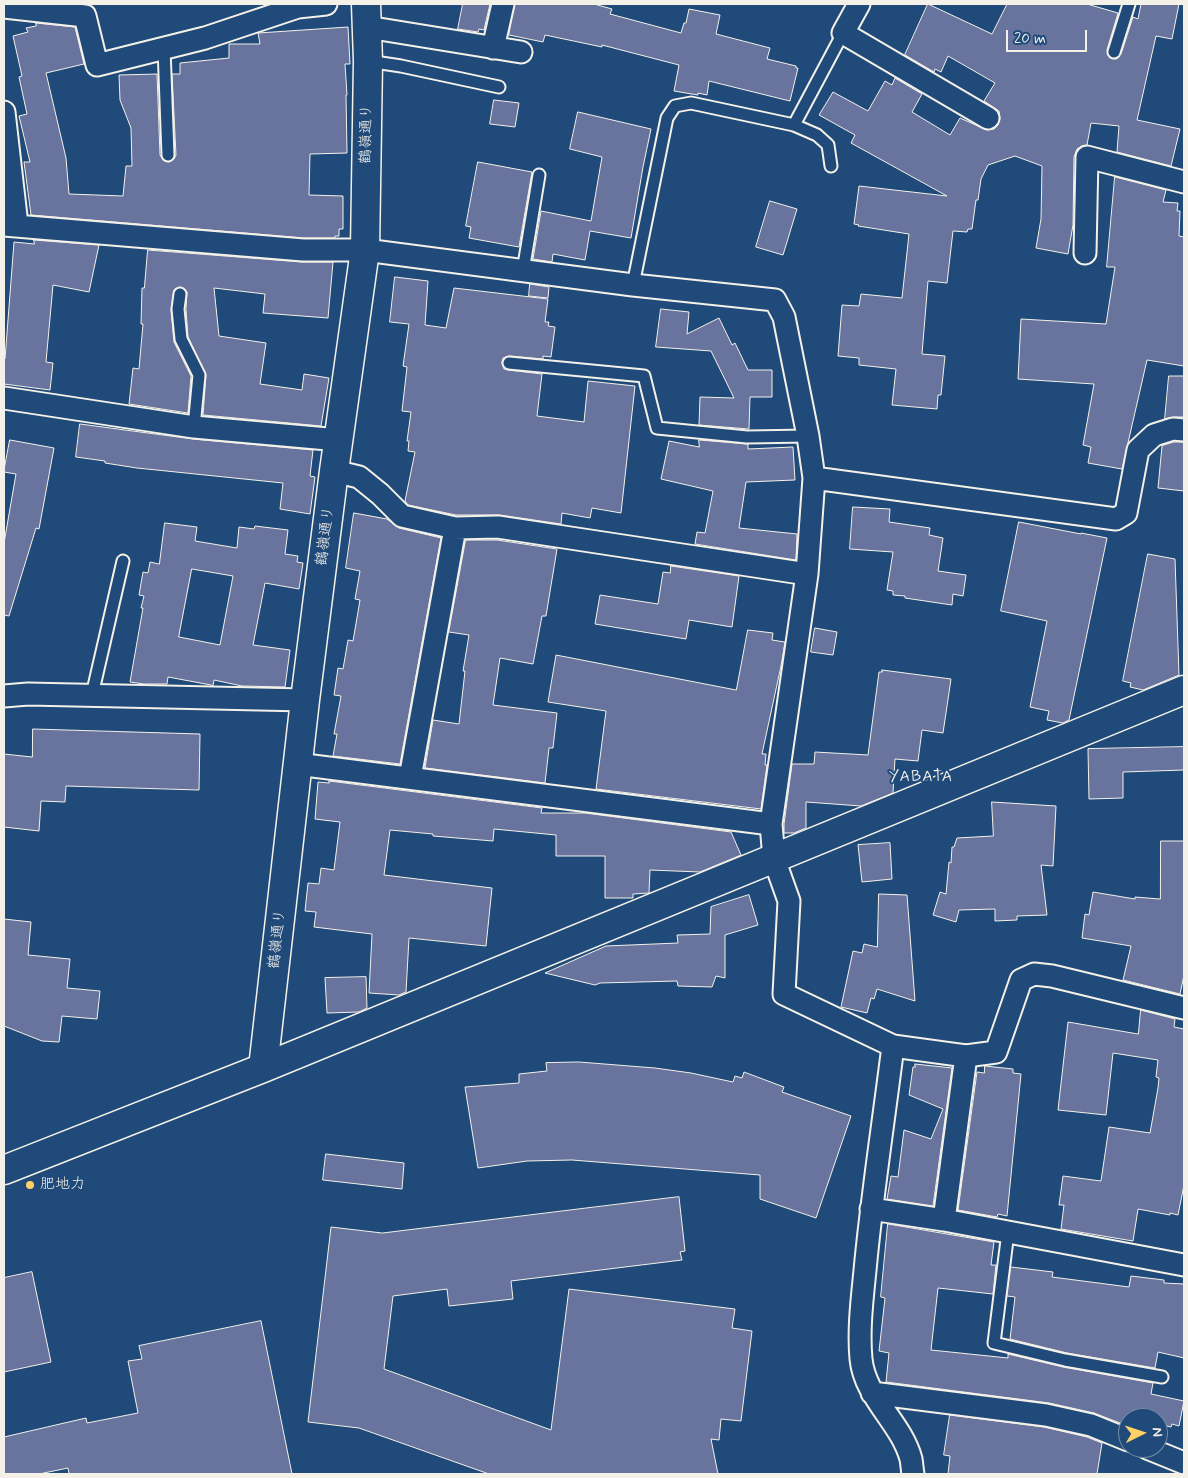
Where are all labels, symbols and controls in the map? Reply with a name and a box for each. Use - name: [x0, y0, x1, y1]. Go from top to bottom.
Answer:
- scale bar: [1008, 20, 1089, 52]
- text: 20 m: [1014, 29, 1046, 49]
- street label: 鶴嶺通り: [357, 104, 377, 164]
- street label: 鶴嶺通り: [313, 505, 339, 567]
- district label: YABATA: [888, 768, 954, 788]
- street label: 鶴嶺通り: [266, 908, 290, 970]
- place label: 肥地力: [40, 1176, 85, 1194]
- marker: 肥地力: [24, 1179, 36, 1191]
- north arrow: [1118, 1408, 1168, 1458]
- text: N: [1148, 1427, 1166, 1437]

